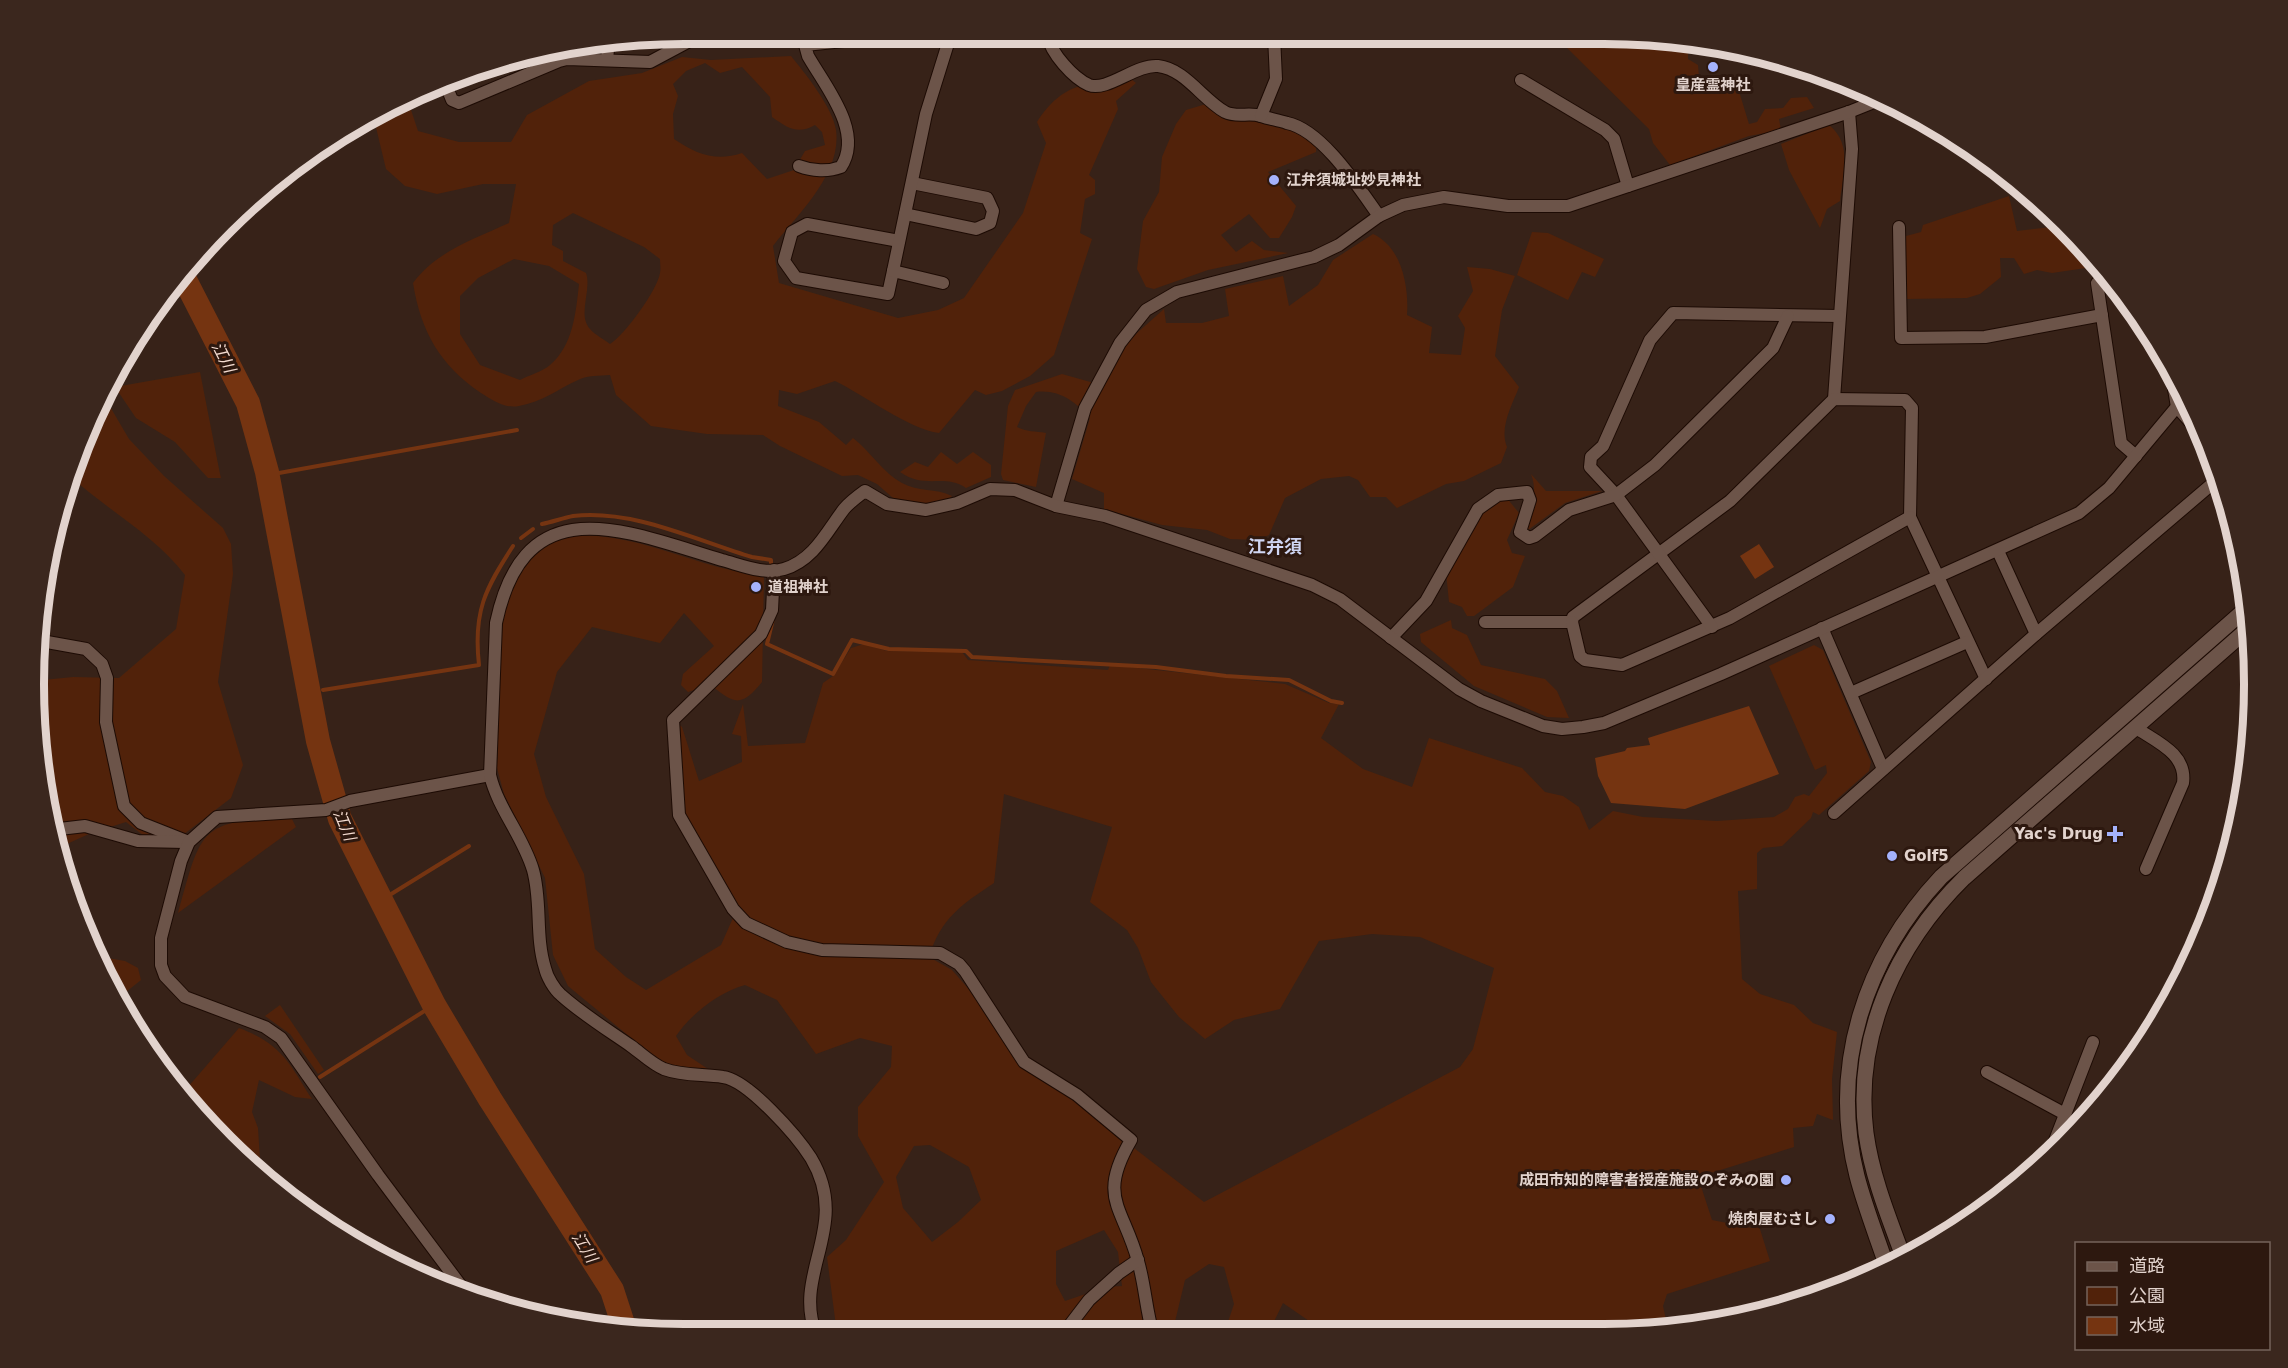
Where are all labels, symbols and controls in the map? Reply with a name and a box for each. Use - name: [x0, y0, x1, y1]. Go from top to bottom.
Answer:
- marker: 皇産霊神社: [1706, 60, 1720, 74]
- place label: 皇産霊神社: [1675, 76, 1751, 94]
- place label: 江弁須城址妙見神社: [1286, 171, 1421, 189]
- marker: 江弁須城址妙見神社: [1267, 173, 1281, 187]
- water label: 江川: [208, 339, 240, 378]
- district label: 江弁須: [1248, 536, 1302, 557]
- place label: 道祖神社: [768, 578, 828, 596]
- marker: 道祖神社: [749, 580, 763, 594]
- water label: 江川: [330, 807, 360, 845]
- place label: Yac's Drug: [2013, 825, 2103, 843]
- marker: Yac's Drug: [2108, 827, 2122, 841]
- place label: Golf5: [1904, 847, 1949, 865]
- marker: Golf5: [1885, 849, 1899, 863]
- place label: 成田市知的障害者授産施設のぞみの園: [1519, 1171, 1774, 1189]
- marker: 成田市知的障害者授産施設のぞみの園: [1779, 1173, 1793, 1187]
- place label: 焼肉屋むさし: [1728, 1210, 1818, 1228]
- marker: 焼肉屋むさし: [1823, 1212, 1837, 1226]
- water label: 江川: [568, 1229, 602, 1268]
- legend: [2075, 1242, 2270, 1350]
- text: 道路: [2129, 1255, 2165, 1276]
- text: 公園: [2129, 1285, 2165, 1306]
- text: 水域: [2129, 1315, 2165, 1336]

